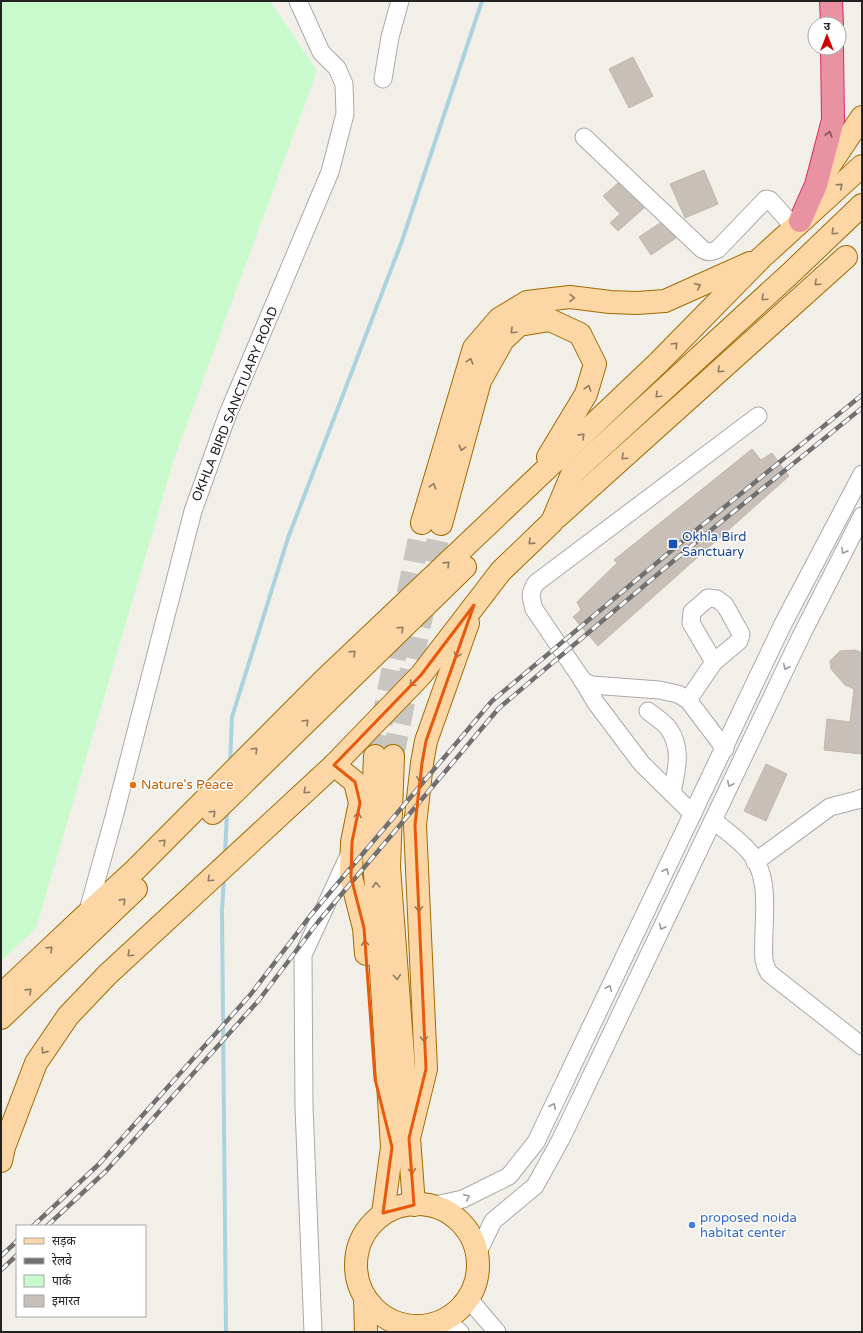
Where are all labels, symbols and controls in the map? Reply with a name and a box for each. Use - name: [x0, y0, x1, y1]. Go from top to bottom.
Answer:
- north arrow: [807, 16, 847, 56]
- text: उ: [824, 20, 831, 33]
- one-way arrow: [825, 130, 833, 137]
- one-way arrow: [835, 184, 842, 191]
- one-way arrow: [831, 227, 839, 235]
- one-way arrow: [814, 278, 822, 286]
- one-way arrow: [694, 283, 702, 291]
- one-way arrow: [761, 293, 769, 300]
- one-way arrow: [569, 294, 575, 302]
- street label: OKHLA BIRD SANCTUARY ROAD: [188, 304, 282, 504]
- one-way arrow: [510, 326, 518, 333]
- one-way arrow: [671, 342, 678, 350]
- one-way arrow: [465, 358, 474, 365]
- one-way arrow: [718, 365, 725, 372]
- one-way arrow: [583, 384, 592, 391]
- one-way arrow: [655, 390, 663, 398]
- one-way arrow: [577, 433, 585, 440]
- one-way arrow: [458, 444, 466, 451]
- one-way arrow: [621, 452, 629, 460]
- one-way arrow: [428, 483, 437, 490]
- place label: Okhla Bird Sanctuary: [682, 529, 747, 560]
- one-way arrow: [528, 537, 536, 545]
- marker: Okhla Bird Sanctuary: [667, 538, 679, 550]
- one-way arrow: [842, 547, 849, 554]
- one-way arrow: [442, 561, 450, 568]
- one-way arrow: [396, 626, 404, 634]
- one-way arrow: [348, 650, 356, 658]
- one-way arrow: [453, 651, 462, 658]
- one-way arrow: [783, 663, 791, 670]
- one-way arrow: [409, 679, 417, 687]
- one-way arrow: [301, 719, 309, 727]
- one-way arrow: [250, 747, 258, 755]
- one-way arrow: [416, 776, 425, 782]
- place label: Nature's Peace: [141, 777, 234, 793]
- marker: Nature's Peace: [128, 780, 138, 790]
- one-way arrow: [727, 780, 735, 788]
- one-way arrow: [303, 786, 311, 794]
- one-way arrow: [208, 810, 216, 818]
- one-way arrow: [353, 812, 361, 818]
- one-way arrow: [158, 839, 166, 847]
- one-way arrow: [661, 868, 668, 876]
- one-way arrow: [207, 875, 215, 882]
- one-way arrow: [371, 882, 380, 888]
- one-way arrow: [118, 898, 126, 906]
- one-way arrow: [415, 906, 423, 912]
- one-way arrow: [659, 923, 667, 930]
- one-way arrow: [360, 940, 369, 946]
- one-way arrow: [45, 947, 52, 954]
- one-way arrow: [127, 949, 135, 956]
- one-way arrow: [393, 974, 402, 980]
- one-way arrow: [604, 985, 612, 993]
- one-way arrow: [24, 988, 32, 996]
- one-way arrow: [420, 1036, 429, 1042]
- one-way arrow: [42, 1046, 49, 1053]
- one-way arrow: [548, 1102, 556, 1110]
- one-way arrow: [407, 1168, 416, 1174]
- one-way arrow: [463, 1194, 471, 1202]
- place label: proposed noida habitat center: [700, 1210, 797, 1241]
- marker: proposed noida habitat center: [687, 1220, 697, 1230]
- legend: [16, 1225, 146, 1317]
- text: सड़क: [52, 1234, 77, 1248]
- text: रेलवे: [52, 1253, 72, 1268]
- text: पार्क: [52, 1274, 72, 1288]
- text: इमारत: [52, 1294, 81, 1308]

